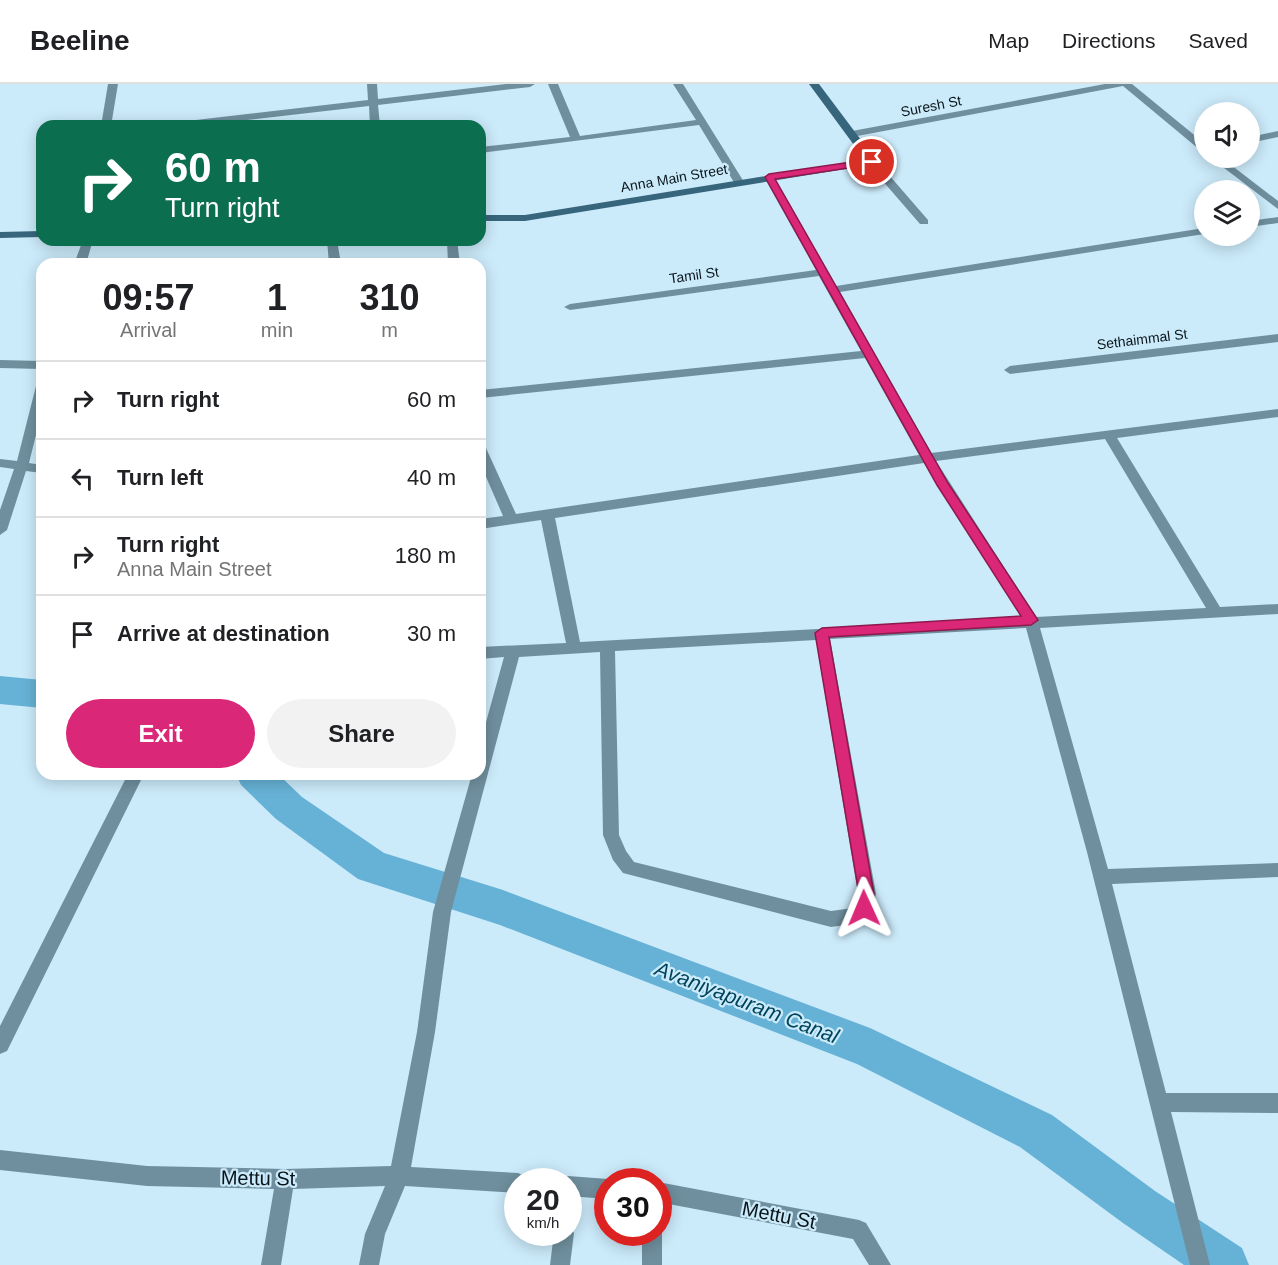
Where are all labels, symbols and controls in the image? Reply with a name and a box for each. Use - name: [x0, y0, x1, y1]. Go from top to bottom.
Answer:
- text: Beeline: [30, 25, 130, 56]
- text: Map: [988, 29, 1029, 52]
- text: Directions: [1062, 29, 1155, 52]
- text: Saved: [1188, 29, 1248, 52]
- street label: Suresh St: [899, 92, 963, 120]
- map controls: [1194, 102, 1260, 246]
- button: sound: [1194, 102, 1260, 168]
- pin: [846, 136, 897, 187]
- icon: right: [66, 144, 144, 222]
- text: 60 m: [165, 144, 261, 191]
- icon: arrive: [855, 145, 888, 178]
- street label: Anna Main Street: [619, 161, 729, 195]
- button: layers: [1194, 180, 1260, 246]
- text: Turn right: [165, 193, 280, 223]
- street label: Tamil St: [668, 264, 720, 286]
- text: 09:57: [102, 277, 194, 318]
- text: 1: [267, 277, 287, 318]
- text: 310: [359, 277, 420, 318]
- text: Arrival: [120, 319, 177, 341]
- text: min: [261, 319, 293, 341]
- text: m: [381, 319, 398, 341]
- street label: Sethaimmal St: [1096, 325, 1188, 352]
- icon: right: [66, 384, 99, 417]
- text: Turn right: [117, 387, 219, 412]
- text: 60 m: [407, 387, 456, 412]
- icon: left: [66, 462, 99, 495]
- text: Turn left: [117, 465, 203, 490]
- text: 40 m: [407, 465, 456, 490]
- text: Turn right: [117, 532, 219, 557]
- icon: right: [66, 540, 99, 573]
- text: 180 m: [395, 543, 456, 568]
- text: Anna Main Street: [117, 558, 272, 580]
- icon: arrive: [66, 618, 99, 651]
- text: Arrive at destination: [117, 621, 330, 646]
- text: 30 m: [407, 621, 456, 646]
- button: Exit: [66, 699, 255, 768]
- button: Share: [267, 699, 456, 768]
- position arrow: [832, 876, 896, 940]
- water label: Avaniyapuram Canal: [650, 956, 843, 1048]
- street label: Mettu St: [221, 1166, 296, 1190]
- speed limit sign: 30: [594, 1168, 672, 1246]
- text: 20: [526, 1183, 560, 1216]
- street label: Mettu St: [740, 1197, 818, 1233]
- text: km/h: [527, 1214, 559, 1231]

